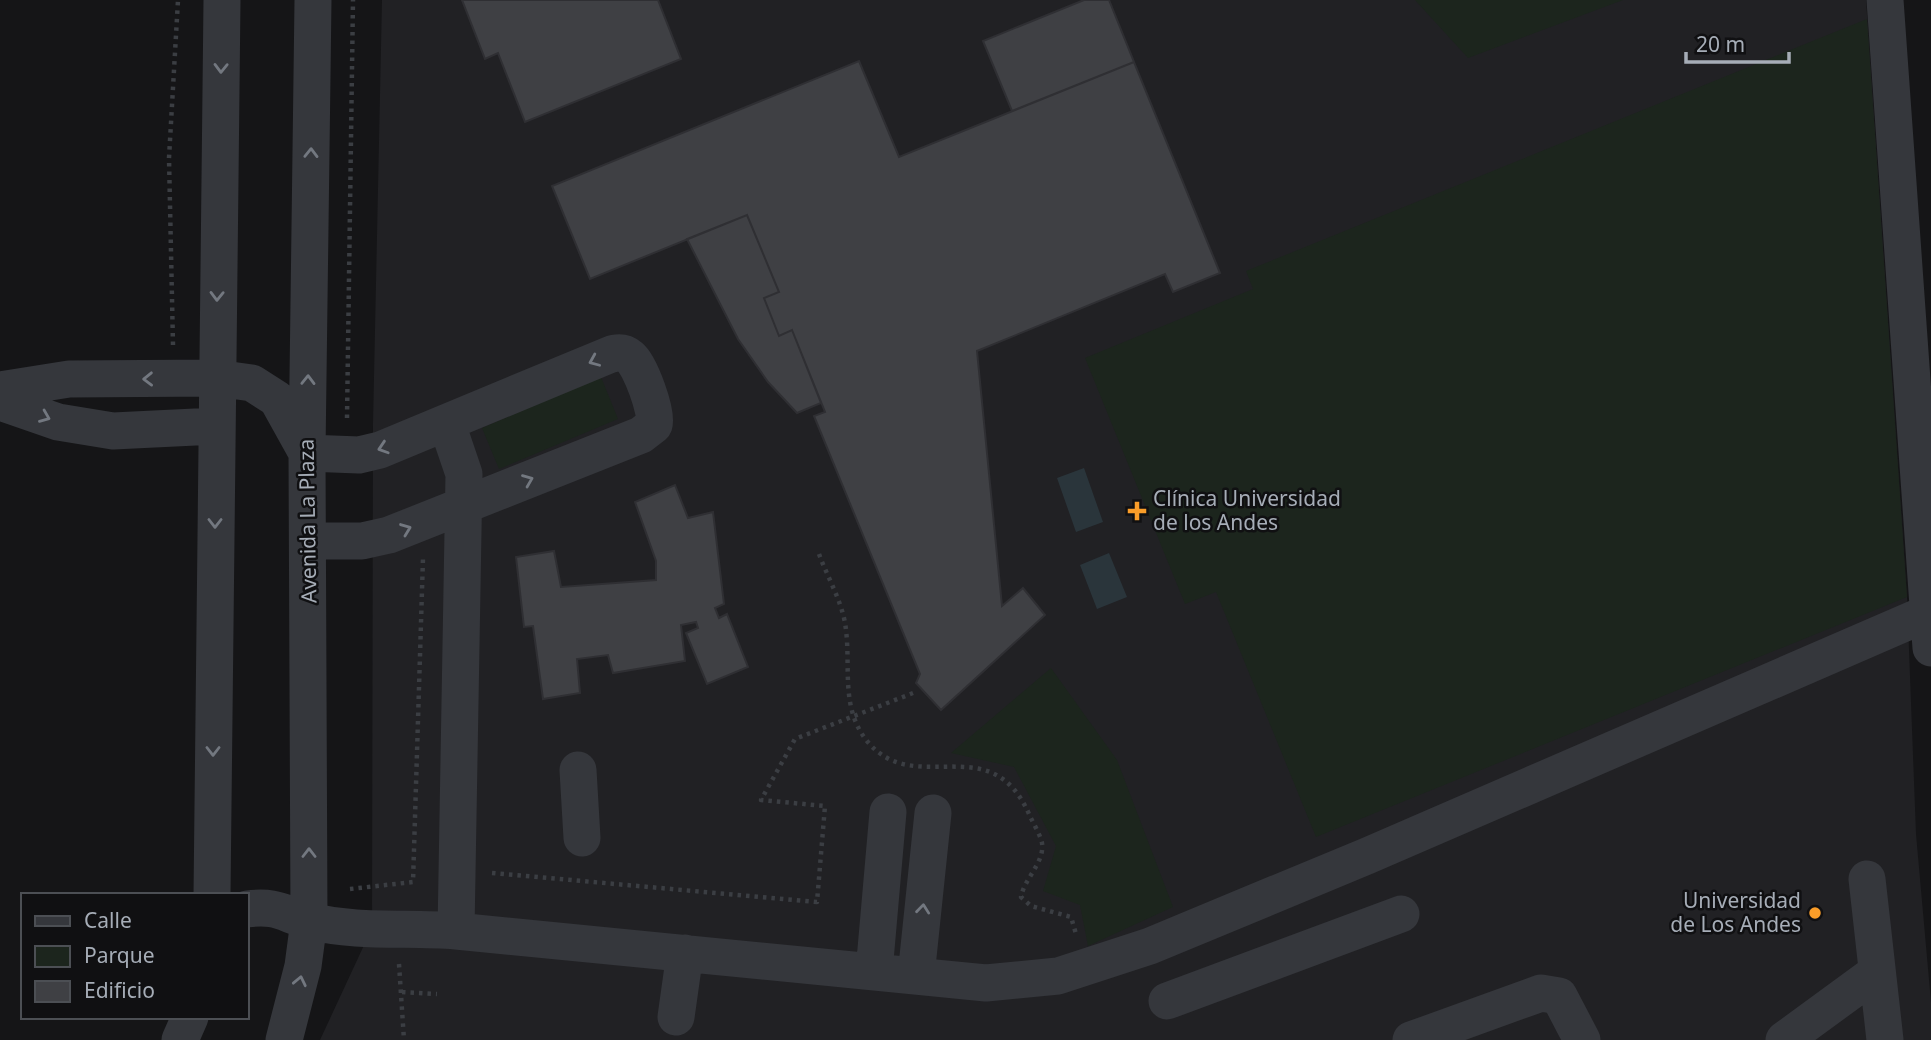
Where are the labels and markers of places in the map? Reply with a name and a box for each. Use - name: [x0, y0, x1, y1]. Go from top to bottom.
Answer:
- place label: Clínica Universidad de los Andes: [1153, 484, 1341, 536]
- marker: Clínica Universidad de los Andes: [1127, 501, 1147, 521]
- place label: Universidad de Los Andes: [1670, 886, 1801, 938]
- marker: Universidad de Los Andes: [1807, 905, 1823, 921]

